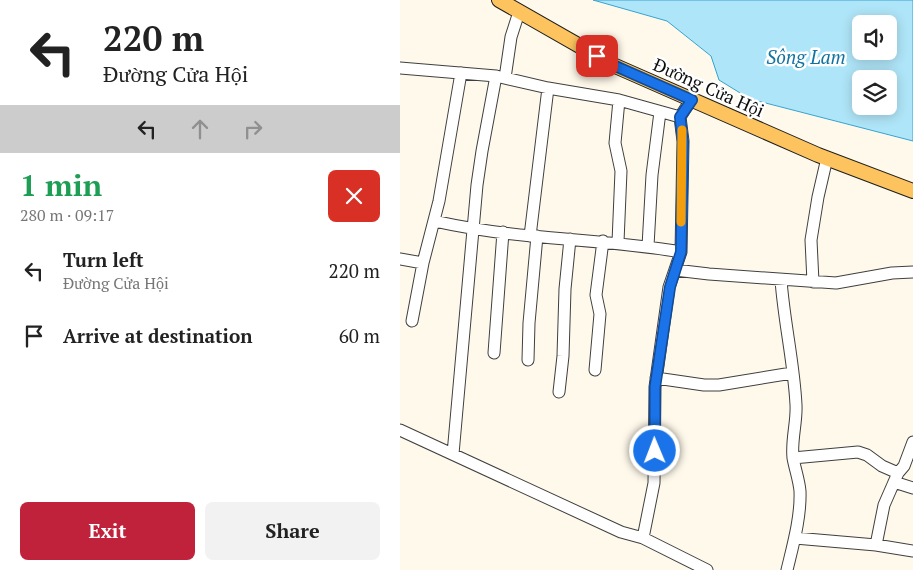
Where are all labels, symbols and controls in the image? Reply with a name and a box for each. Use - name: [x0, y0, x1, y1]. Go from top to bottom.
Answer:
- text: 220 m: [103, 15, 204, 61]
- map controls: [852, 15, 897, 115]
- button: sound: [852, 15, 897, 60]
- icon: left: [20, 20, 85, 85]
- pin: [576, 35, 618, 77]
- icon: arrive: [583, 42, 611, 70]
- water label: Sông Lam: [766, 44, 846, 69]
- street label: Đường Cửa Hội: [650, 52, 768, 122]
- text: Đường Cửa Hội: [103, 59, 248, 88]
- button: layers: [852, 70, 897, 115]
- icon: left: [133, 115, 161, 143]
- icon: ahead: [186, 115, 214, 143]
- icon: right: [239, 115, 267, 143]
- text: 1 min: [20, 165, 102, 205]
- button: close: [328, 170, 380, 222]
- text: 280 m · 09:17: [20, 204, 114, 226]
- text: Turn left: [63, 247, 144, 272]
- icon: left: [20, 257, 48, 285]
- text: 220 m: [329, 258, 380, 283]
- text: Đường Cửa Hội: [63, 272, 169, 294]
- icon: arrive: [20, 322, 48, 350]
- text: Arrive at destination: [63, 323, 252, 348]
- text: 60 m: [339, 323, 380, 348]
- position arrow: [628, 424, 680, 476]
- button: Exit: [20, 502, 195, 560]
- button: Share: [205, 502, 380, 560]

